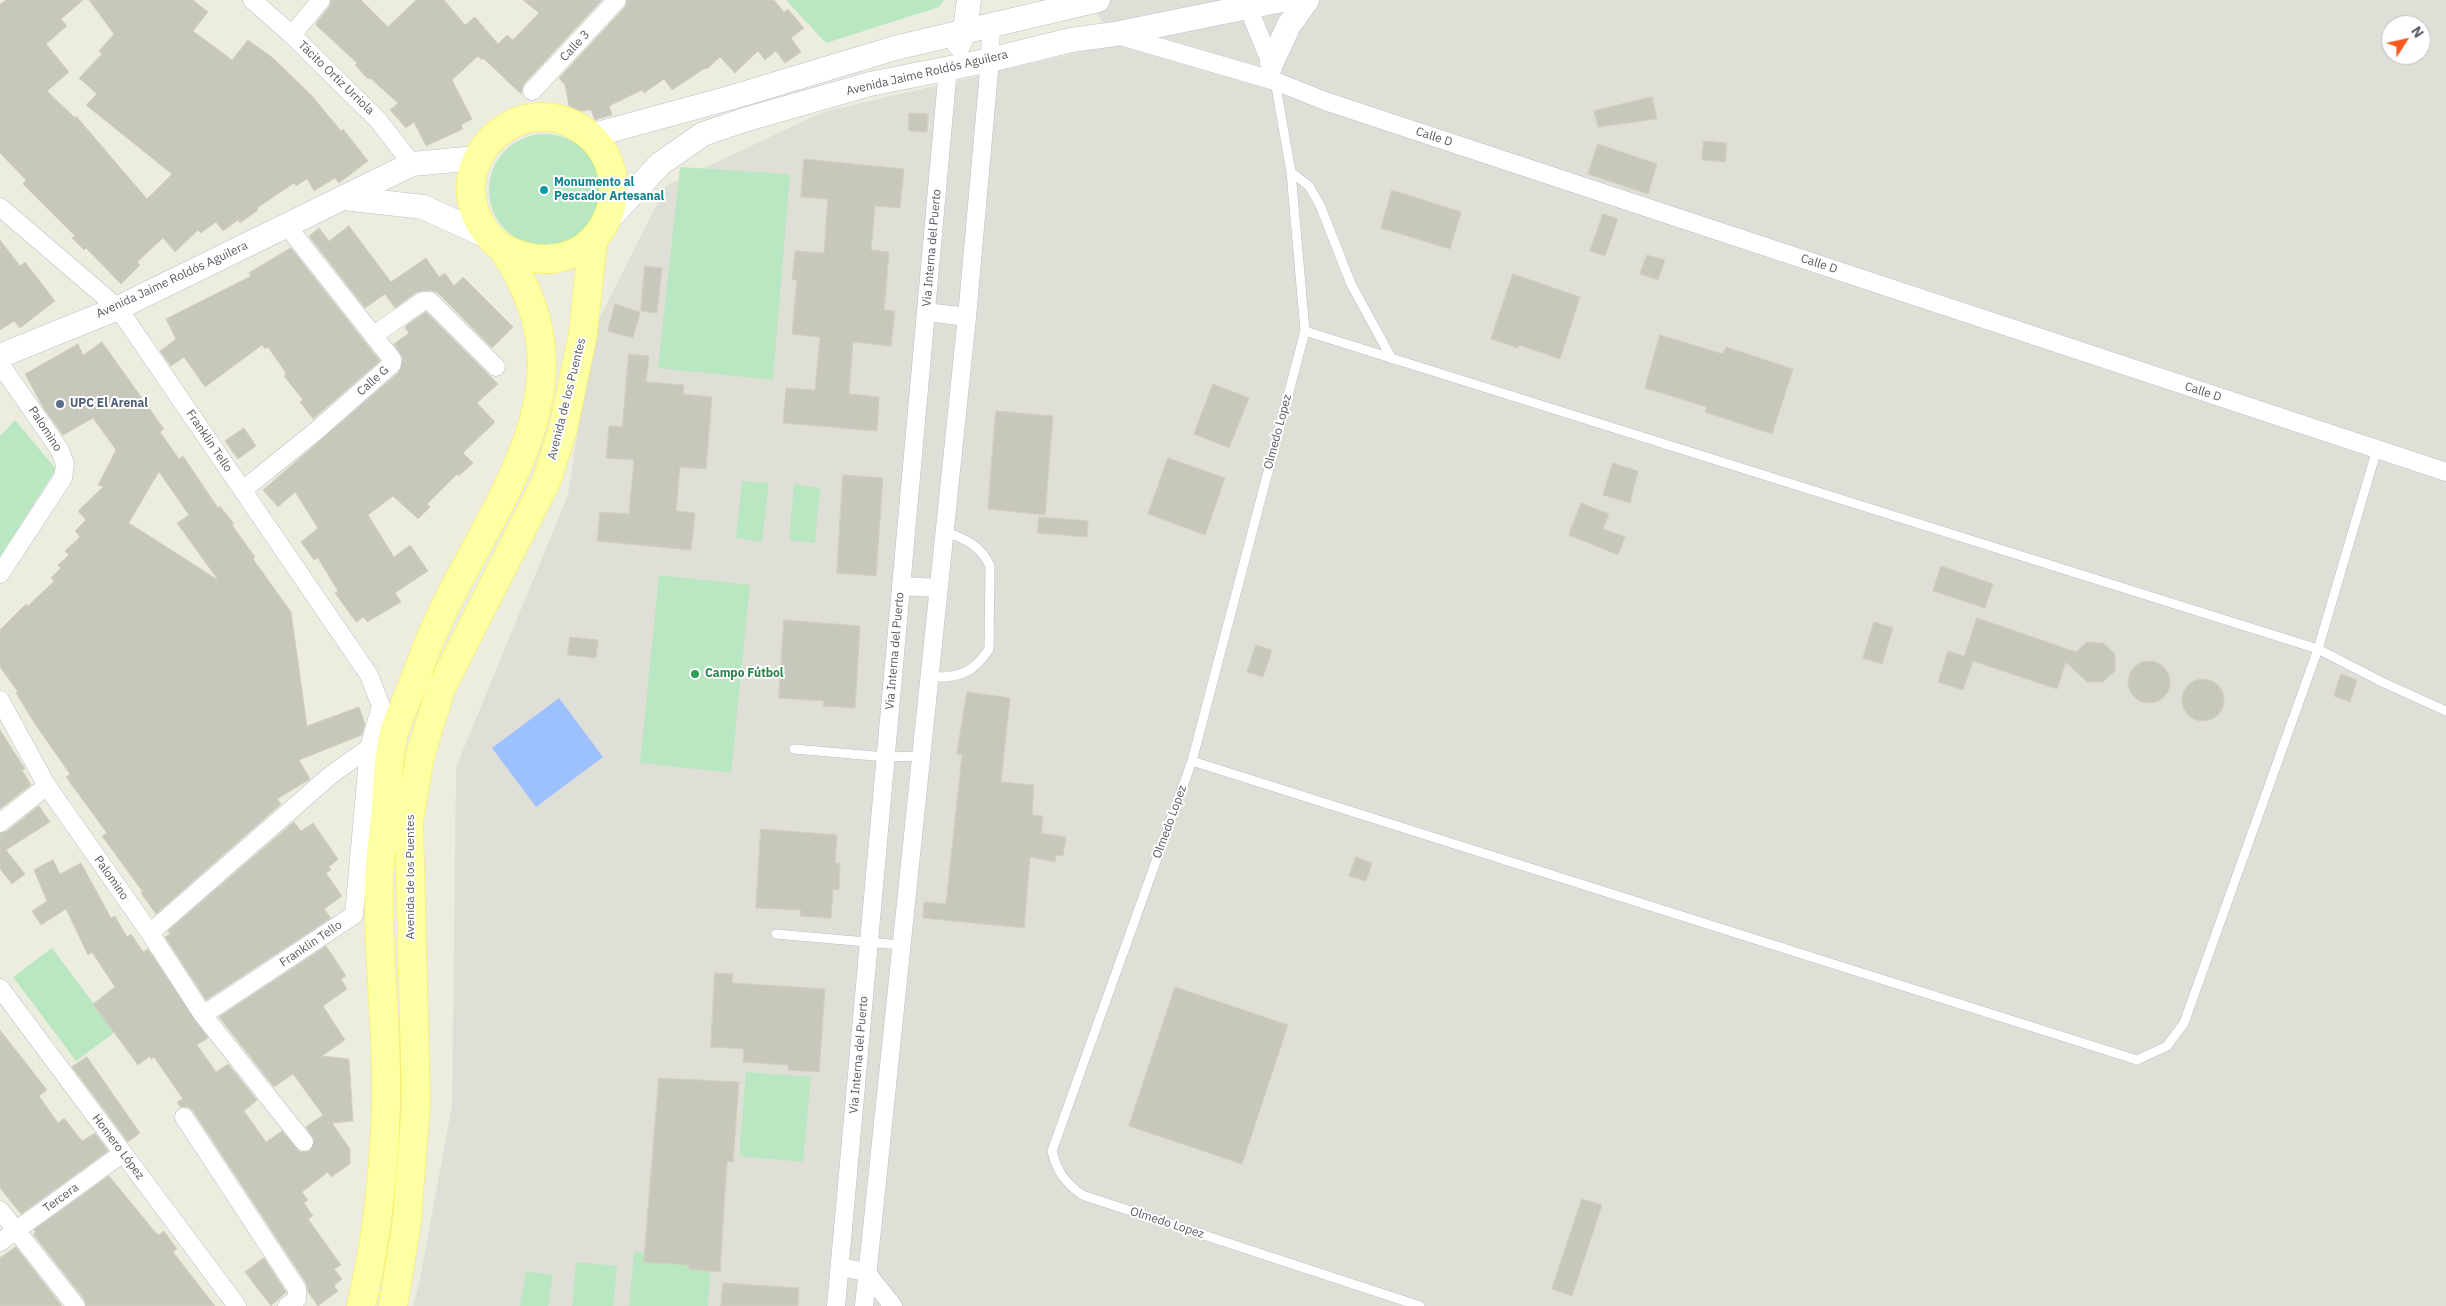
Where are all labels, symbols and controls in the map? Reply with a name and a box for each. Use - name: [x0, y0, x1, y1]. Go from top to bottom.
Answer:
- north arrow: [2381, 15, 2431, 65]
- text: N: [2407, 23, 2428, 41]
- street label: Calle 3: [557, 28, 593, 64]
- street label: Tácito Ortiz Urriola: [295, 38, 377, 118]
- street label: Avenida Jaime Roldós Aguilera: [845, 47, 1009, 99]
- street label: Calle D: [1414, 124, 1454, 150]
- place label: Monumento al Pescador Artesanal: [554, 176, 664, 204]
- marker: Monumento al Pescador Artesanal: [538, 184, 550, 196]
- street label: Via Interna del Puerto: [920, 189, 944, 307]
- street label: Avenida Jaime Roldós Aguilera: [94, 238, 250, 322]
- street label: Calle D: [1799, 251, 1839, 277]
- street label: Avenida de los Puentes: [545, 337, 589, 461]
- street label: Calle G: [354, 363, 392, 399]
- street label: Calle D: [2183, 379, 2223, 405]
- street label: Olmedo Lopez: [1261, 393, 1295, 471]
- place label: UPC El Arenal: [70, 397, 148, 411]
- marker: UPC El Arenal: [54, 398, 66, 410]
- street label: Palomino: [25, 404, 65, 454]
- street label: Franklin Tello: [183, 407, 235, 475]
- street label: Via Interna del Puerto: [883, 592, 907, 710]
- place label: Campo Fútbol: [705, 667, 783, 681]
- marker: Campo Fútbol: [689, 668, 701, 680]
- street label: Olmedo Lopez: [1150, 783, 1190, 861]
- street label: Avenida de los Puentes: [404, 815, 418, 939]
- street label: Palomino: [91, 853, 131, 903]
- street label: Franklin Tello: [277, 918, 345, 970]
- street label: Via Interna del Puerto: [847, 996, 871, 1114]
- street label: Homero López: [89, 1112, 147, 1182]
- street label: Tercera: [40, 1180, 82, 1216]
- street label: Olmedo Lopez: [1128, 1204, 1206, 1242]

